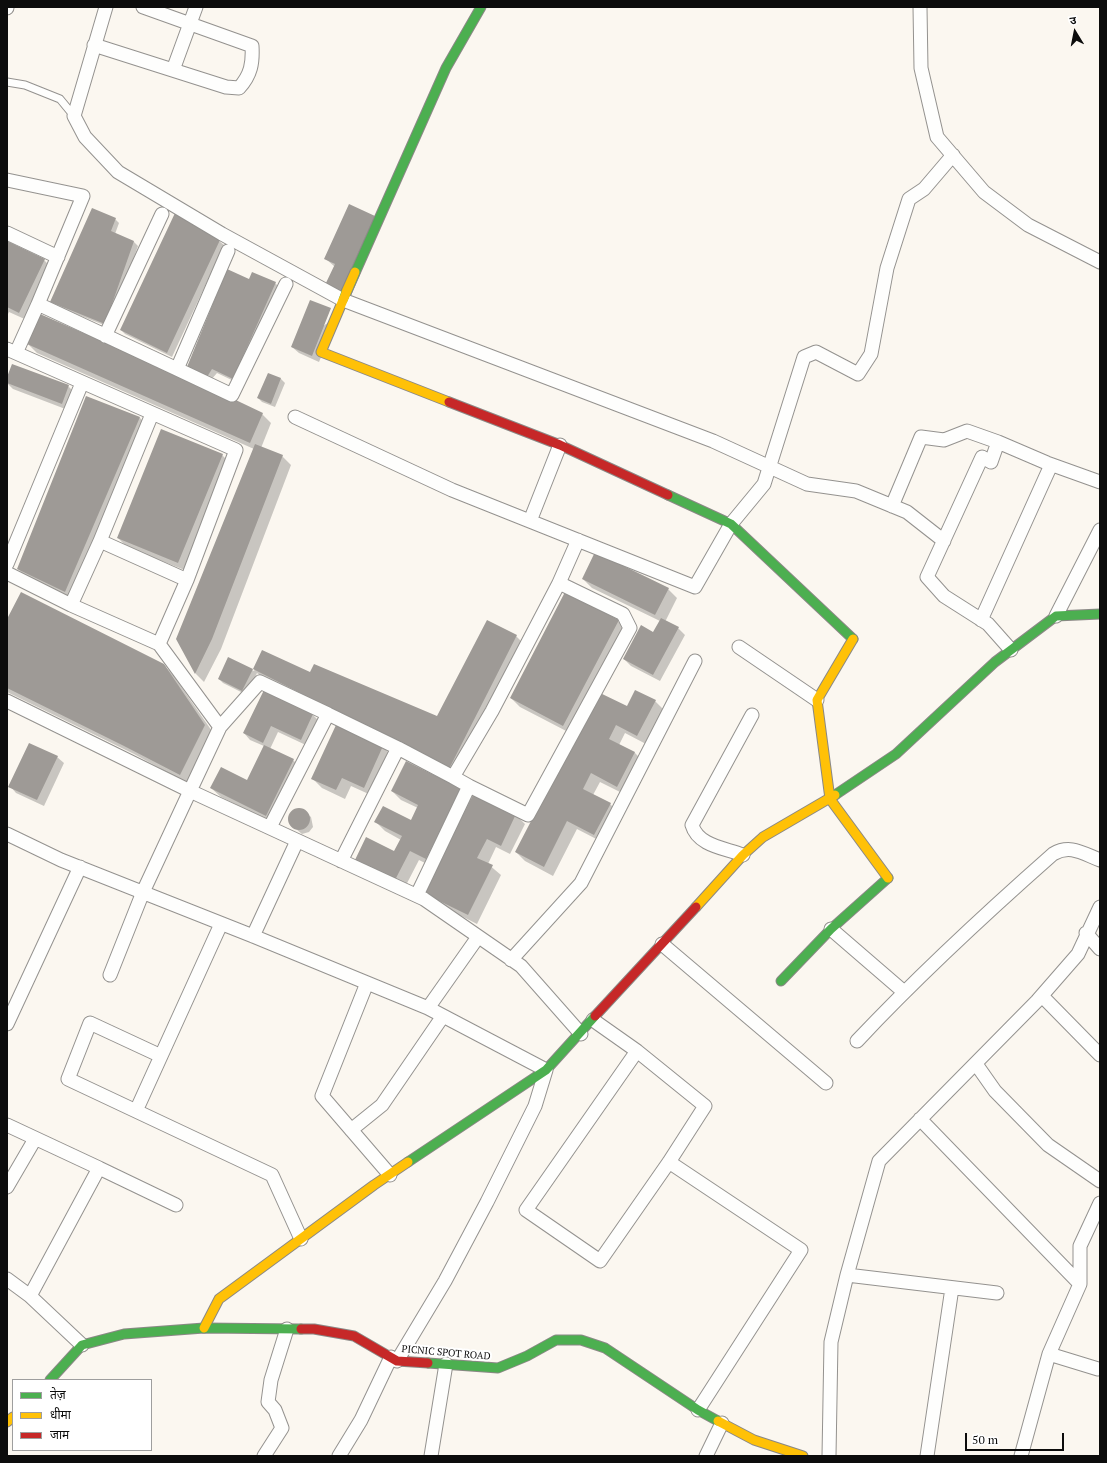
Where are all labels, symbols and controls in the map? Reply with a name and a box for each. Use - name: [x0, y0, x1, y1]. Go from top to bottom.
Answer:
- north arrow: [1055, 12, 1095, 52]
- text: उ: [1069, 13, 1077, 28]
- street label: PICNIC SPOT ROAD: [401, 1343, 491, 1363]
- legend: [12, 1379, 152, 1451]
- text: तेज़: [50, 1387, 66, 1402]
- text: धीमा: [50, 1407, 71, 1422]
- scale bar: [967, 1425, 1066, 1451]
- text: जाम: [50, 1427, 69, 1442]
- text: 50 m: [972, 1432, 998, 1447]

